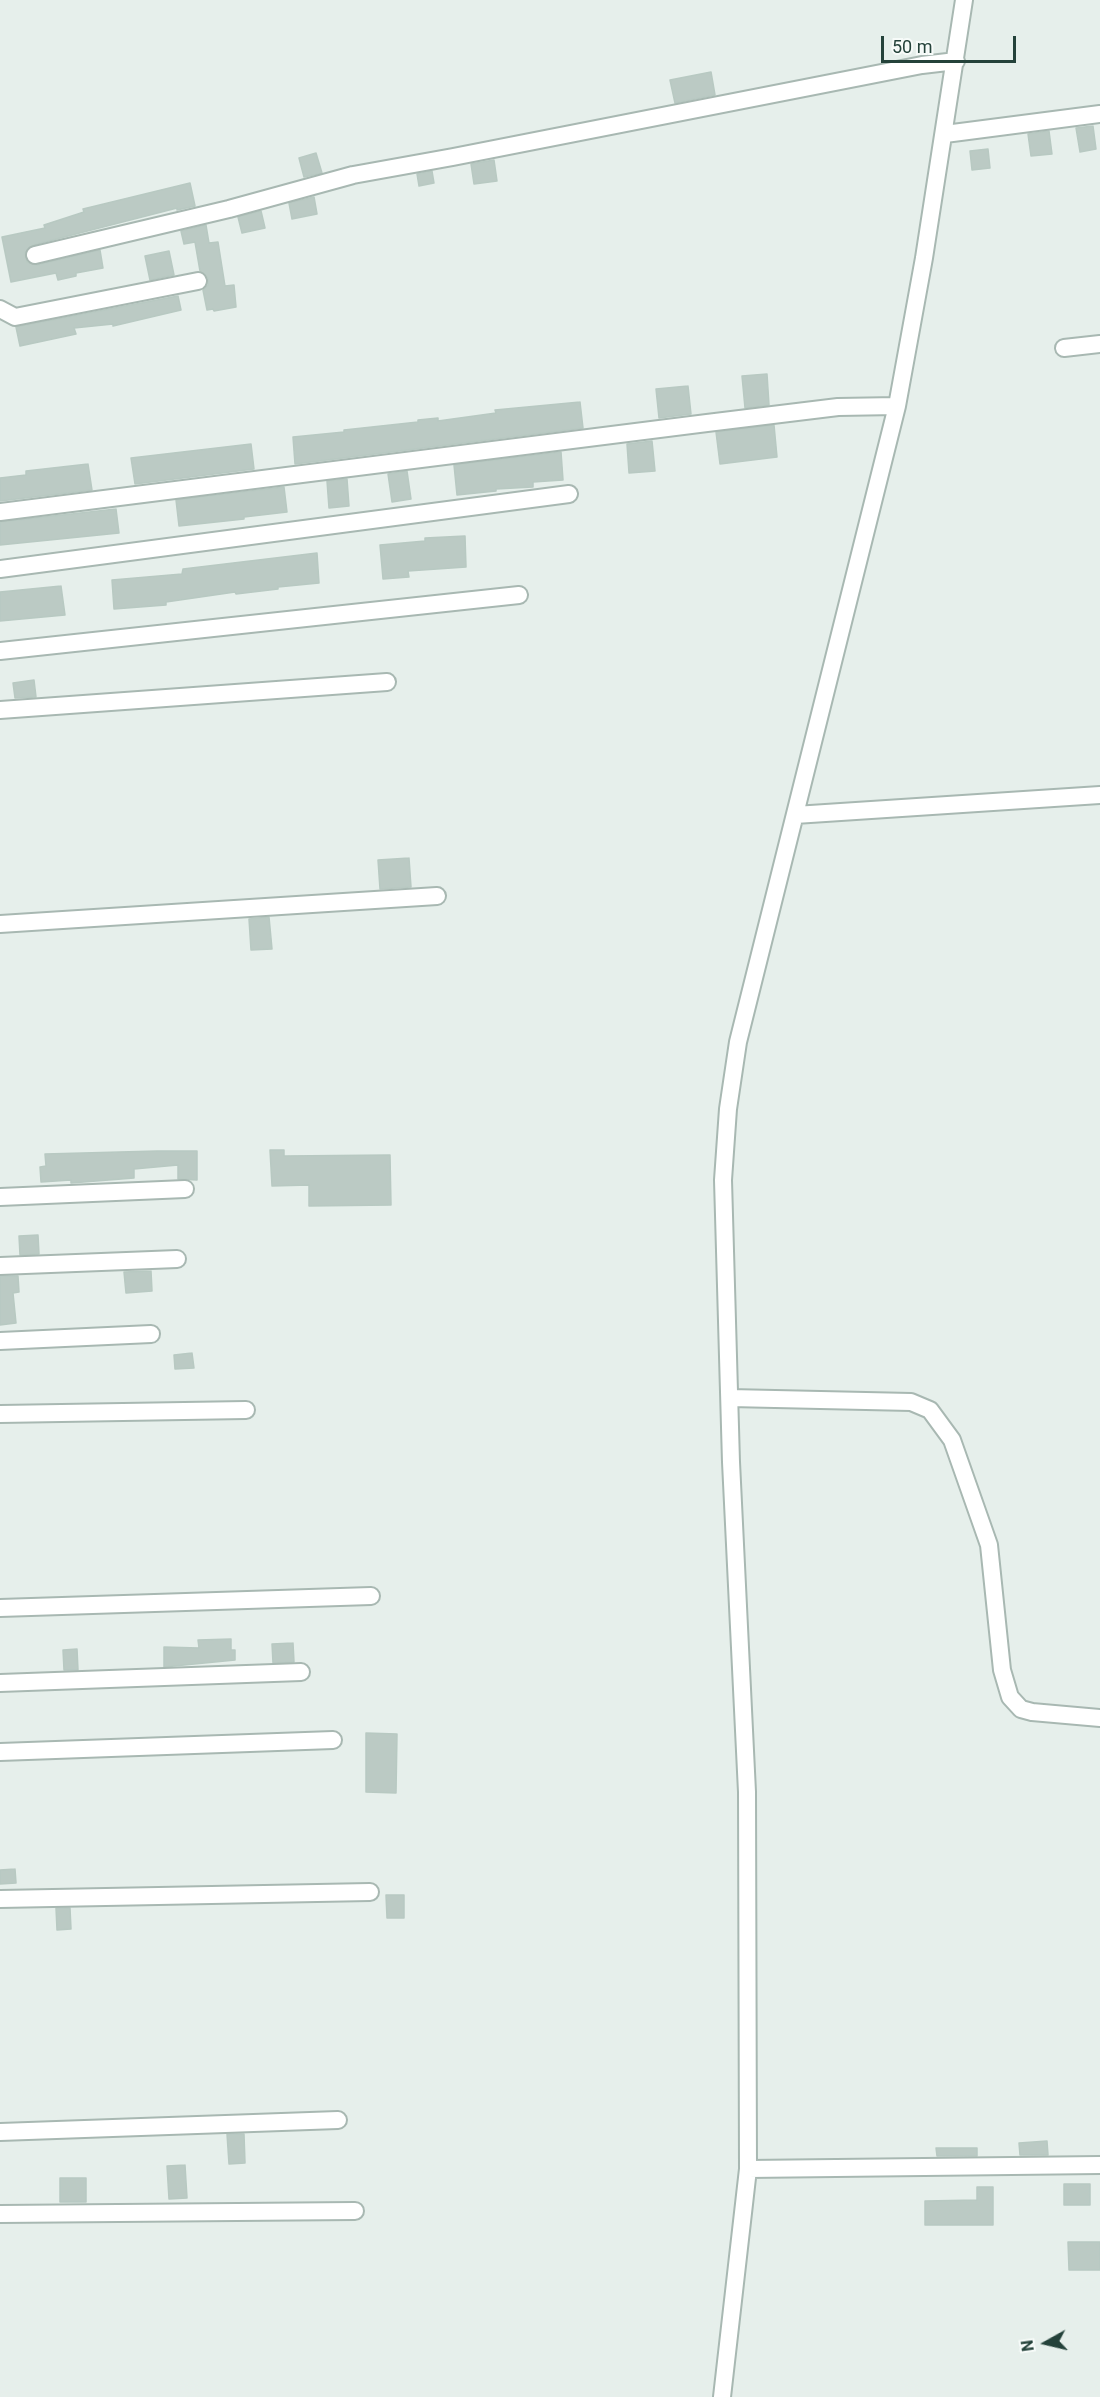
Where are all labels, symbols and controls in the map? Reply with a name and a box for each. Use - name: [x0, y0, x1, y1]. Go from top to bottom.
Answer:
- scale bar: [884, 24, 1019, 62]
- text: 50 m: [892, 36, 932, 57]
- north arrow: [1016, 2313, 1076, 2373]
- text: N: [1017, 2339, 1038, 2352]

